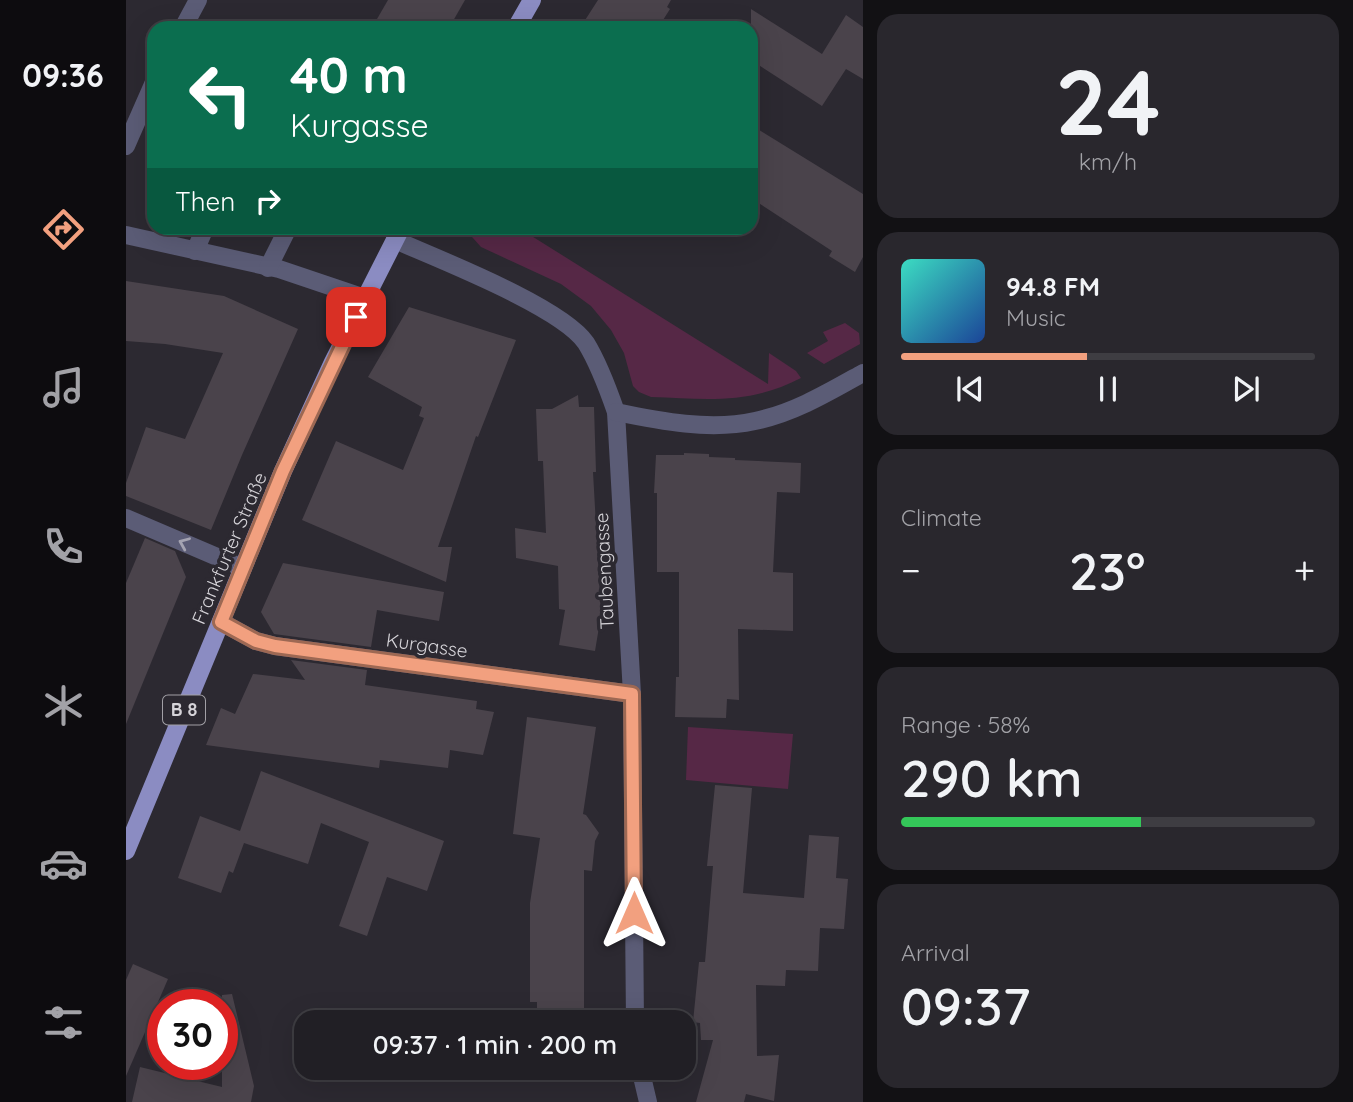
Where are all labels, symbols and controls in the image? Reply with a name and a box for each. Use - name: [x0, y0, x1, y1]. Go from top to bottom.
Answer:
- text: 40 m: [290, 44, 408, 105]
- text: 24: [1055, 44, 1161, 158]
- icon: left: [175, 49, 266, 140]
- text: 09:36: [22, 55, 104, 95]
- text: Kurgasse: [290, 105, 429, 145]
- text: km/h: [1079, 147, 1137, 176]
- icon: right: [249, 182, 287, 220]
- text: Then: [175, 185, 235, 218]
- icon: directions: [39, 205, 88, 254]
- text: 94.8 FM: [1006, 270, 1100, 303]
- pin: [326, 287, 386, 347]
- icon: arrive: [337, 298, 375, 336]
- text: Music: [1006, 303, 1066, 332]
- icon: music: [39, 363, 88, 412]
- icon: previous: [951, 370, 989, 408]
- icon: pause: [1089, 370, 1127, 408]
- icon: next: [1227, 370, 1265, 408]
- street label: Frankfurter Straße: [186, 468, 272, 628]
- text: Climate: [901, 503, 982, 532]
- street label: Taubengasse: [589, 512, 619, 630]
- icon: phone: [39, 522, 88, 571]
- one-way arrow: [179, 537, 192, 551]
- text: 23°: [1069, 538, 1145, 603]
- text: −: [901, 546, 921, 594]
- text: +: [1294, 546, 1315, 594]
- street label: Kurgasse: [385, 627, 469, 663]
- icon: climate: [39, 681, 88, 730]
- road number: B 8: [163, 696, 205, 724]
- text: Range · 58%: [901, 710, 1030, 739]
- text: 290 km: [901, 745, 1083, 810]
- icon: car: [39, 839, 88, 888]
- position arrow: [597, 876, 671, 950]
- text: Arrival: [901, 938, 970, 967]
- text: 09:37: [901, 973, 1030, 1038]
- speed limit sign: 30: [147, 989, 238, 1080]
- icon: filters: [39, 998, 88, 1047]
- text: 09:37 · 1 min · 200 m: [373, 1028, 617, 1061]

